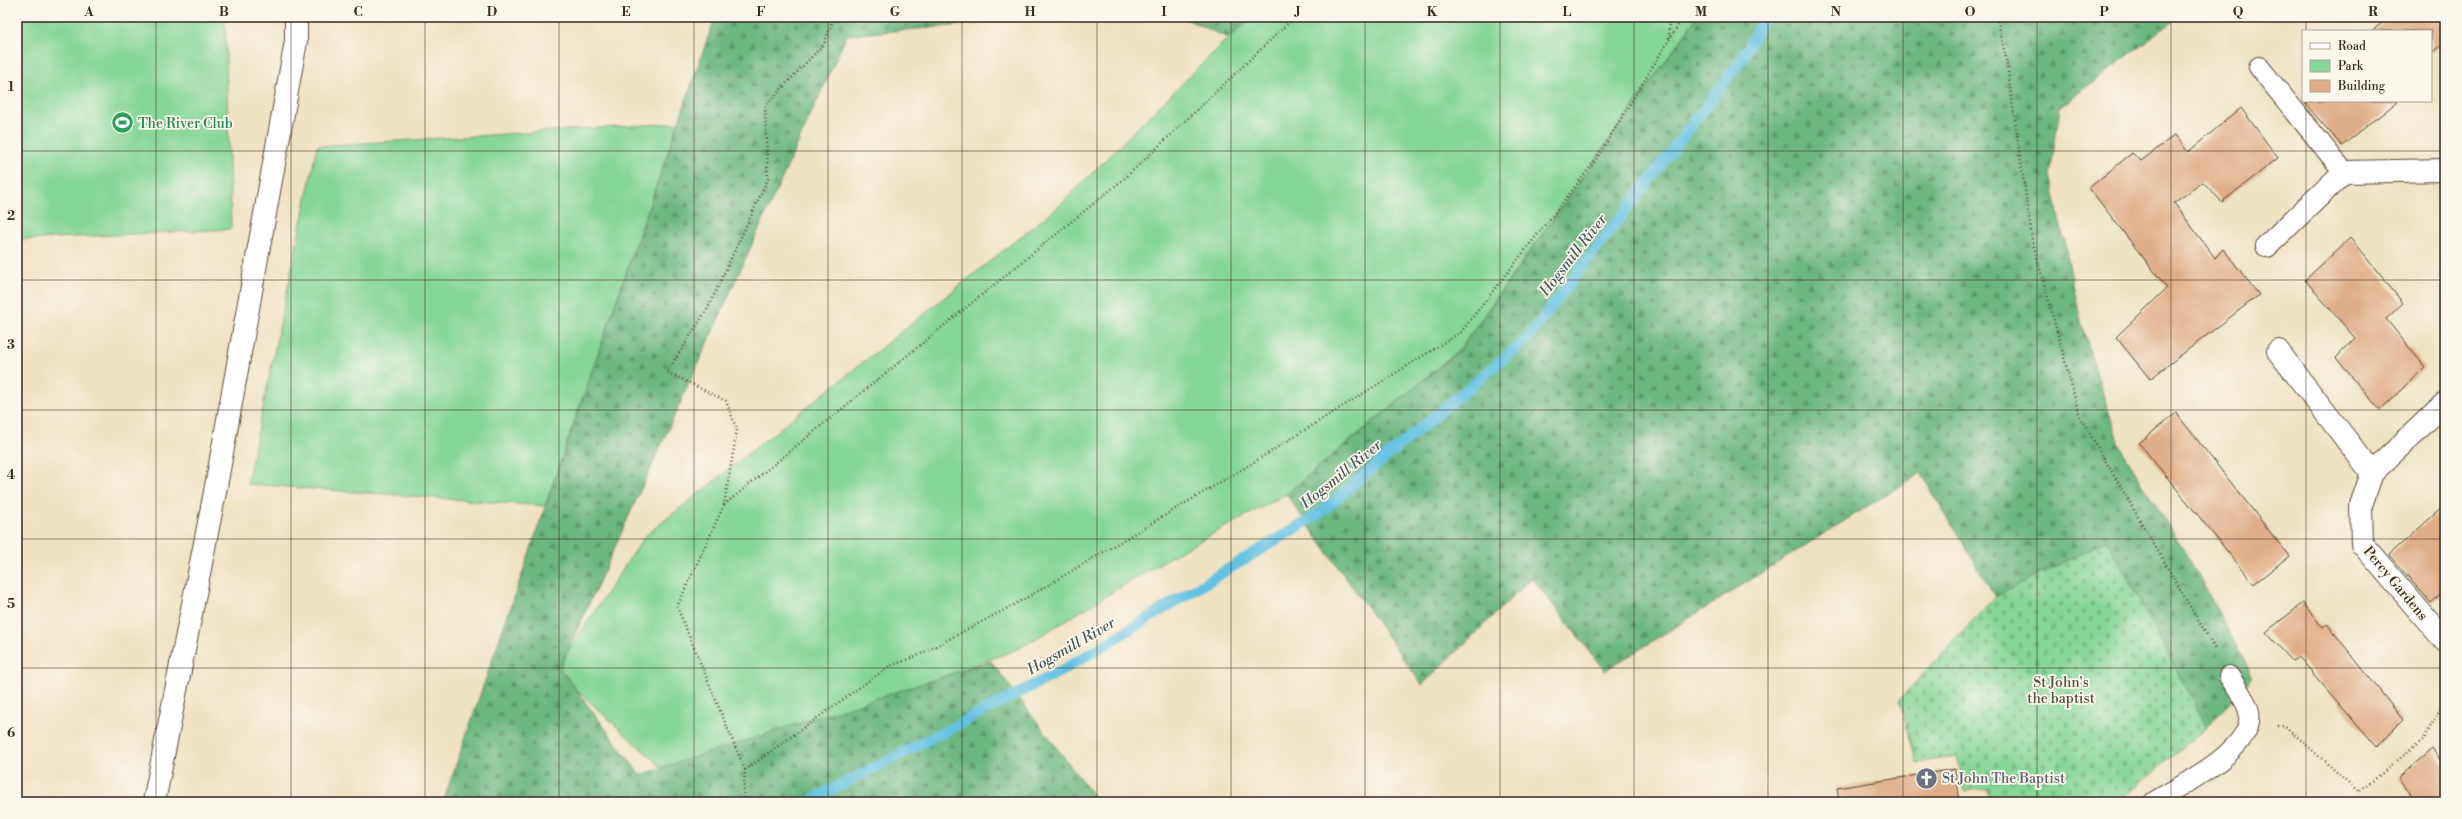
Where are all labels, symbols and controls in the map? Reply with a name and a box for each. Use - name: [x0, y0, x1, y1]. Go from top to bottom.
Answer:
- text: A: [83, 4, 94, 20]
- text: B: [219, 4, 229, 20]
- text: C: [353, 4, 363, 20]
- text: D: [487, 4, 497, 20]
- text: E: [621, 4, 631, 20]
- text: F: [756, 4, 766, 20]
- text: G: [890, 4, 901, 20]
- text: H: [1025, 4, 1036, 20]
- text: I: [1161, 4, 1167, 20]
- text: J: [1293, 4, 1301, 20]
- text: K: [1427, 4, 1438, 20]
- text: L: [1563, 4, 1572, 20]
- text: M: [1695, 4, 1707, 20]
- text: N: [1831, 4, 1842, 20]
- text: O: [1965, 4, 1976, 20]
- text: P: [2099, 4, 2109, 20]
- text: Q: [2233, 4, 2244, 20]
- text: R: [2368, 4, 2378, 20]
- legend: [2302, 30, 2432, 102]
- text: Road: [2338, 39, 2366, 54]
- text: Park: [2338, 59, 2364, 74]
- text: 1: [8, 79, 15, 95]
- text: Building: [2337, 79, 2386, 94]
- sports icon: The River Club: [110, 110, 136, 136]
- place label: The River Club: [138, 115, 233, 133]
- text: 2: [7, 208, 15, 224]
- water label: Hogsmill River: [1535, 210, 1612, 301]
- text: 3: [7, 337, 15, 353]
- water label: Hogsmill River: [1296, 436, 1386, 513]
- text: 4: [7, 467, 16, 483]
- street label: Percy Gardens: [2359, 543, 2431, 624]
- text: 5: [7, 596, 15, 612]
- water label: Hogsmill River: [1023, 613, 1119, 680]
- park label: St John's the baptist: [2027, 674, 2095, 708]
- text: 6: [7, 725, 15, 741]
- church icon: St John The Baptist: [1913, 765, 1939, 791]
- place label: St John The Baptist: [1942, 770, 2065, 788]

